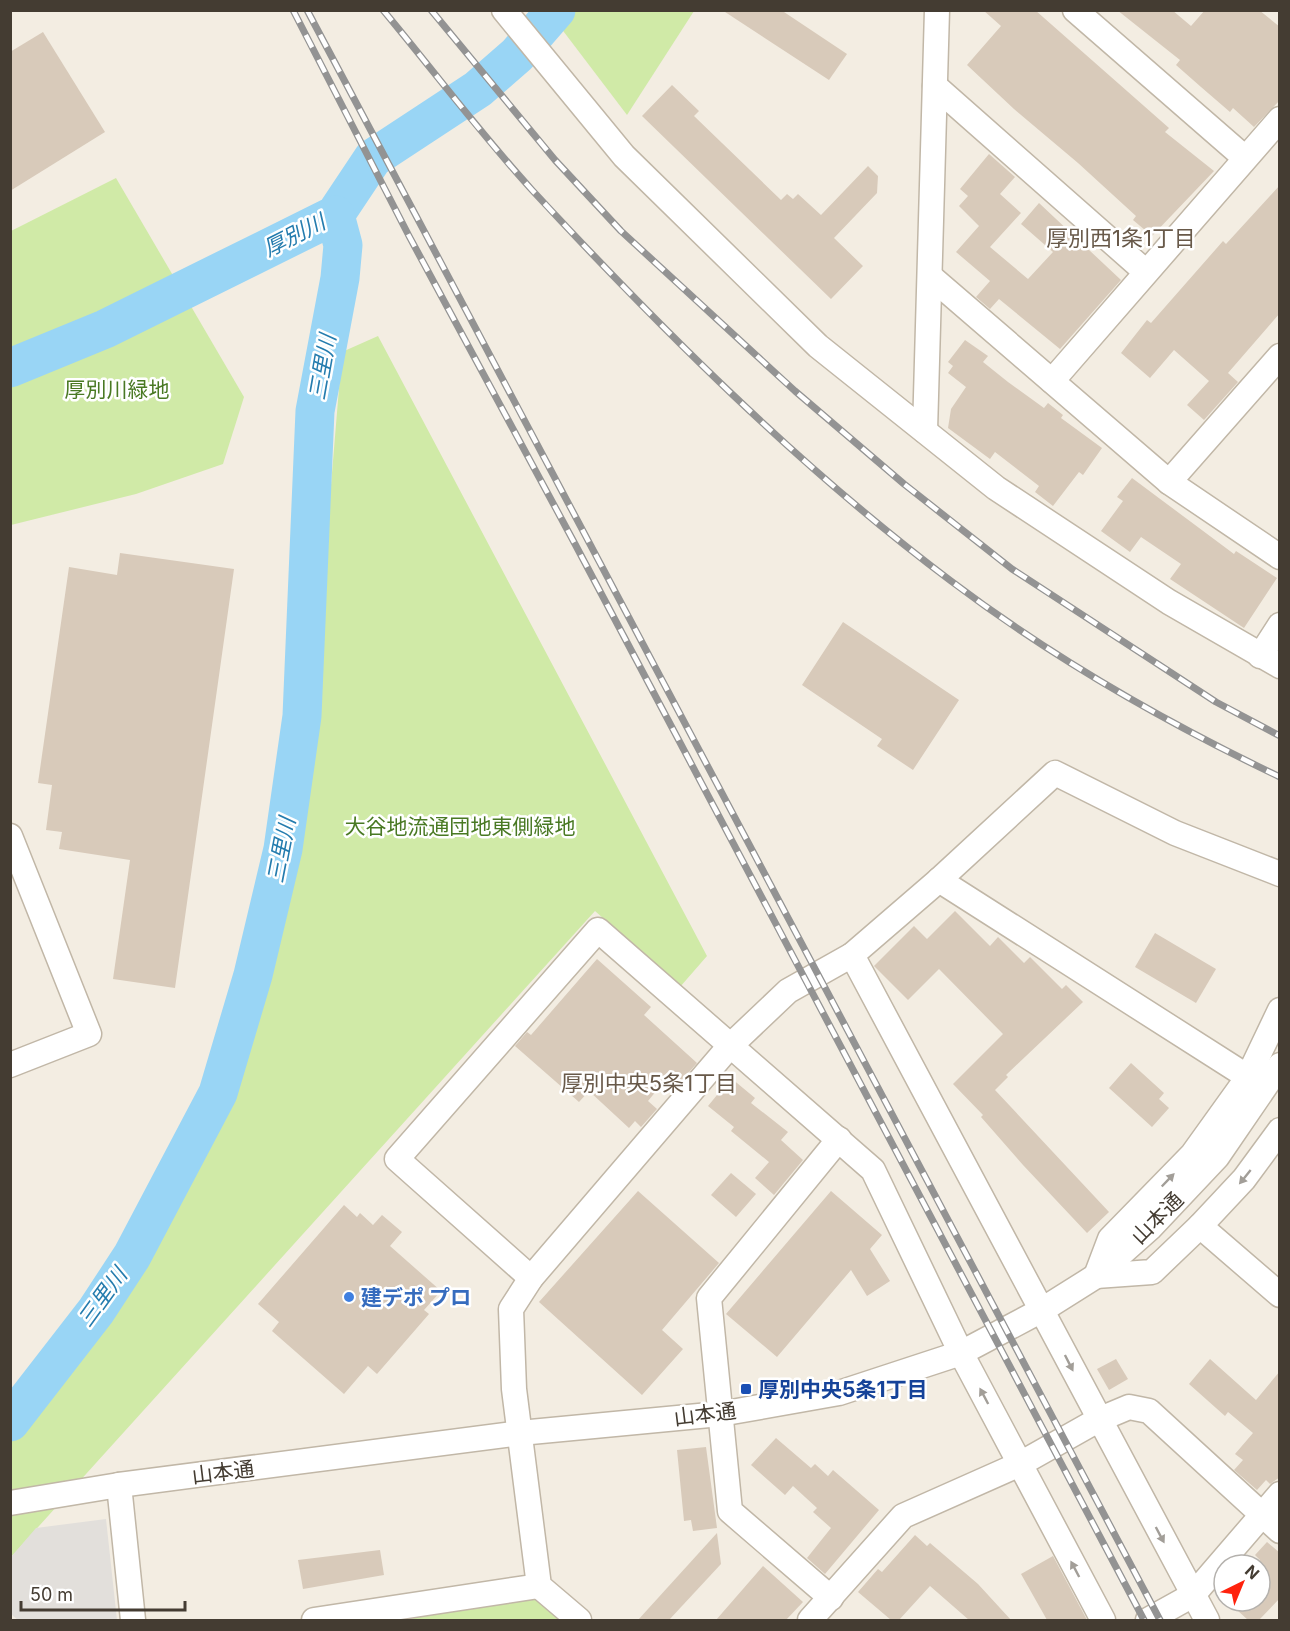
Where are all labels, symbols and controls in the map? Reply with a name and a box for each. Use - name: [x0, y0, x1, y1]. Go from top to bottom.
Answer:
- water label: 厚別川: [259, 208, 331, 262]
- district label: 厚別西1条1丁目: [1046, 225, 1196, 251]
- water label: 三里川: [303, 330, 341, 402]
- park label: 厚別川緑地: [65, 377, 170, 402]
- water label: 三里川: [262, 813, 300, 885]
- park label: 大谷地流通団地東側緑地: [345, 814, 576, 839]
- district label: 厚別中央5条1丁目: [561, 1070, 737, 1096]
- one-way arrow: [1238, 1169, 1251, 1185]
- one-way arrow: [1161, 1173, 1175, 1188]
- street label: 山本通: [1126, 1187, 1188, 1249]
- water label: 三里川: [72, 1261, 133, 1331]
- place label: 建デポ プロ: [361, 1285, 471, 1310]
- marker: 建デポ プロ: [342, 1290, 356, 1304]
- one-way arrow: [1064, 1354, 1074, 1371]
- place label: 厚別中央5条1丁目: [758, 1377, 927, 1402]
- marker: 厚別中央5条1丁目: [739, 1382, 753, 1396]
- one-way arrow: [979, 1388, 989, 1405]
- street label: 山本通: [672, 1398, 738, 1430]
- street label: 山本通: [190, 1456, 256, 1488]
- one-way arrow: [1155, 1526, 1165, 1543]
- north arrow: [1212, 1553, 1272, 1613]
- one-way arrow: [1071, 1560, 1080, 1577]
- text: N: [1241, 1561, 1264, 1584]
- scale bar: [21, 1574, 184, 1612]
- text: 50 m: [30, 1584, 73, 1605]

